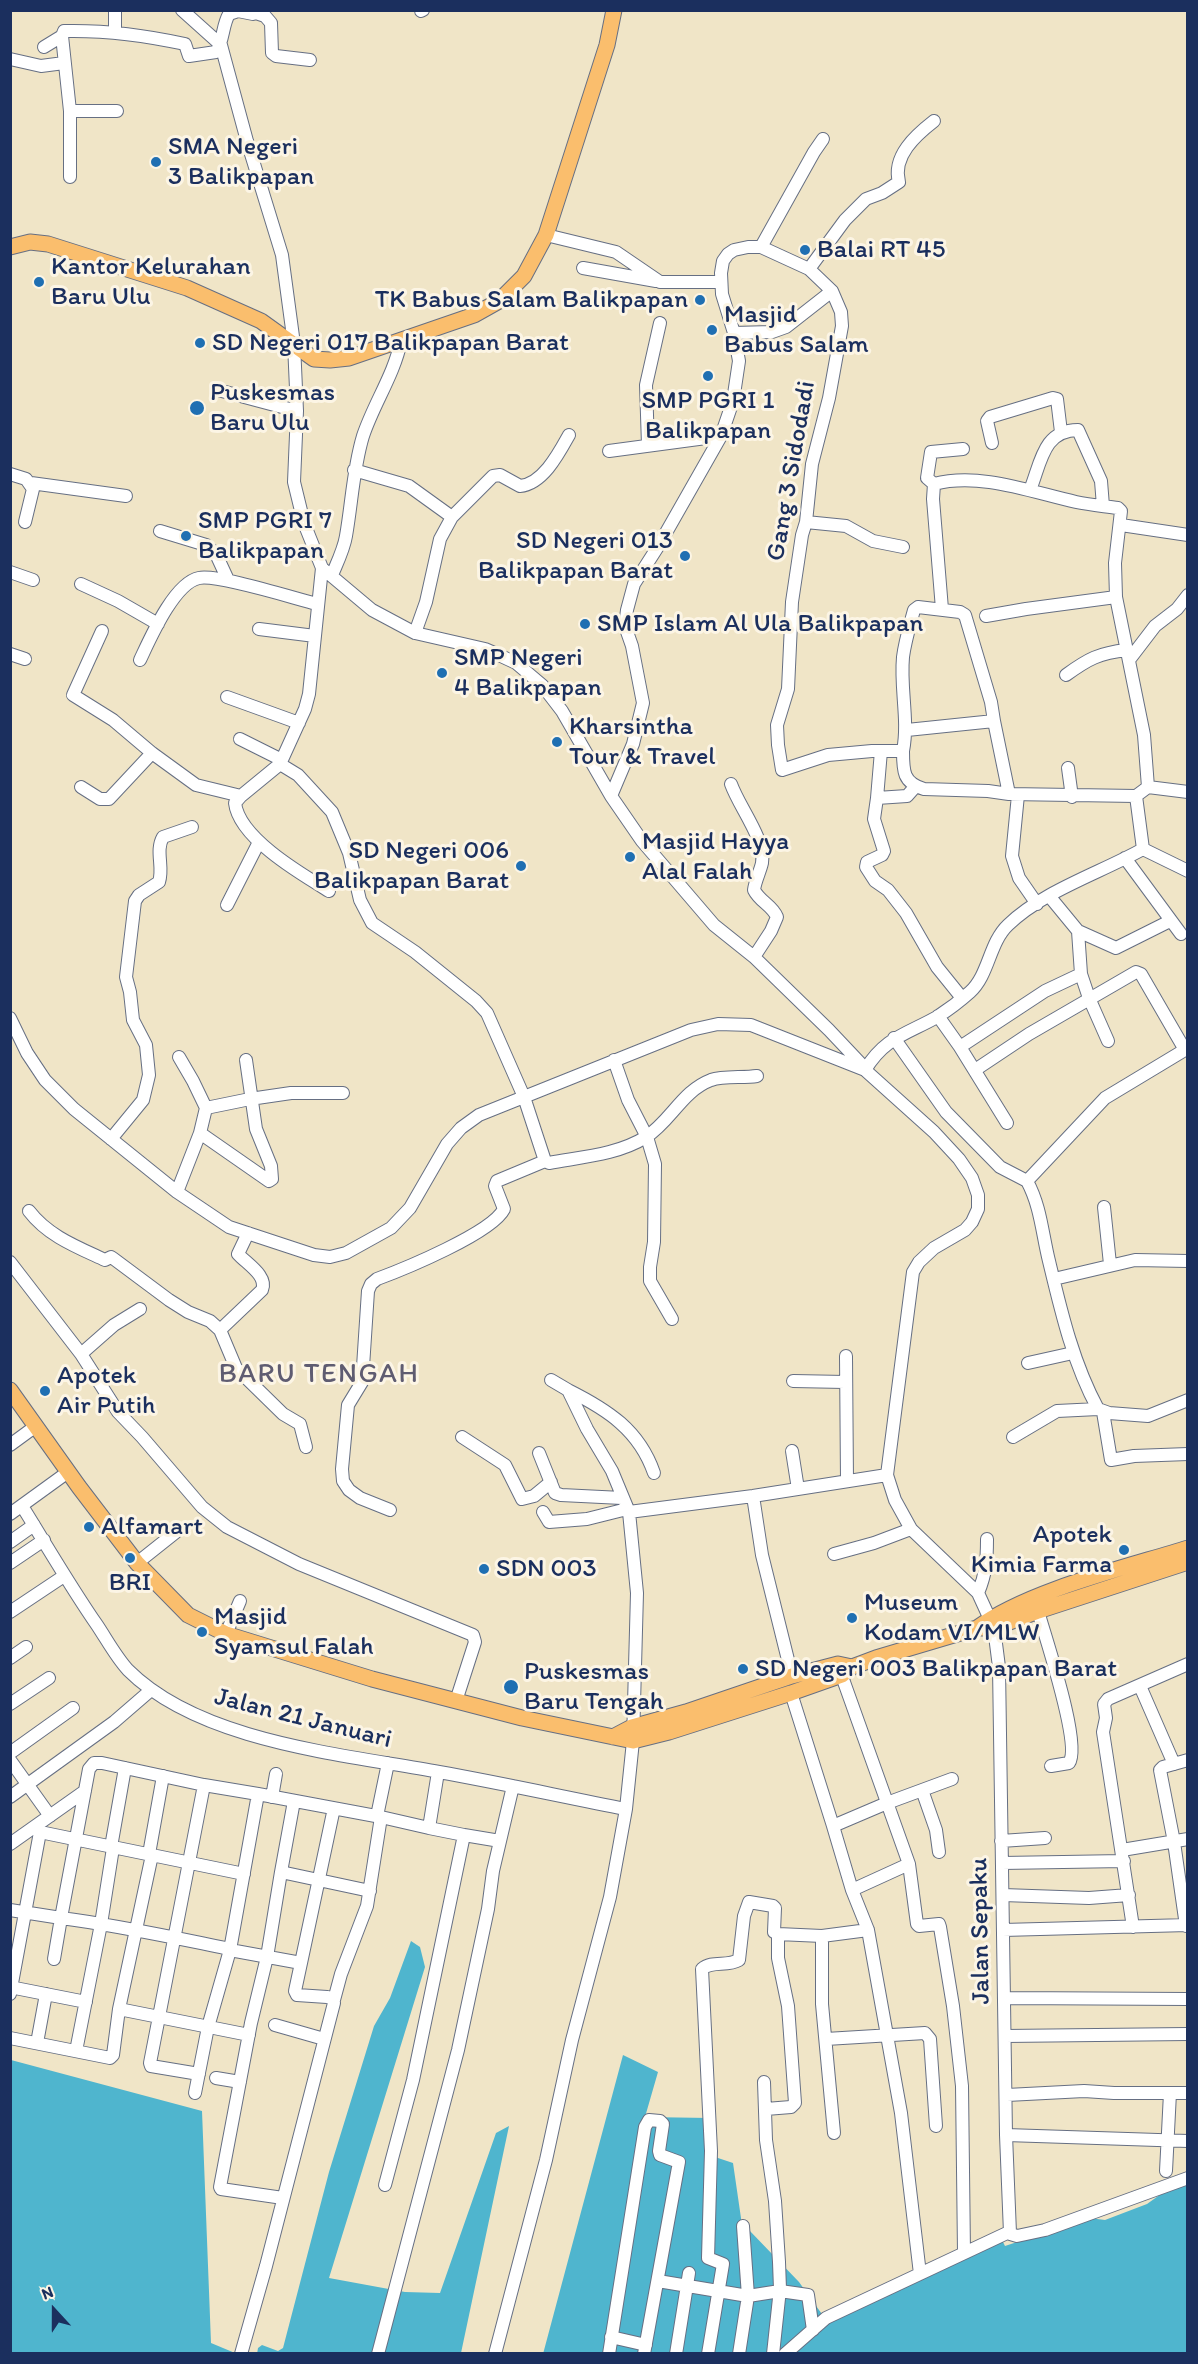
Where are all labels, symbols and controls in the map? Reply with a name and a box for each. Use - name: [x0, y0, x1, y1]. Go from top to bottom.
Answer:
- place label: SMA Negeri 3 Balikpapan: [168, 131, 314, 192]
- marker: SMA Negeri 3 Balikpapan: [149, 155, 163, 169]
- place label: Balai RT 45: [817, 234, 945, 266]
- marker: Balai RT 45: [798, 243, 812, 257]
- place label: Kantor Kelurahan Baru Ulu: [51, 251, 251, 312]
- marker: Kantor Kelurahan Baru Ulu: [32, 275, 46, 289]
- place label: TK Babus Salam Balikpapan: [375, 284, 688, 316]
- marker: TK Babus Salam Balikpapan: [693, 293, 707, 307]
- place label: Masjid Babus Salam: [724, 299, 869, 360]
- marker: Masjid Babus Salam: [705, 323, 719, 337]
- place label: SD Negeri 017 Balikpapan Barat: [212, 327, 569, 359]
- marker: SD Negeri 017 Balikpapan Barat: [193, 336, 207, 350]
- marker: SMP PGRI 1 Balikpapan: [701, 369, 715, 383]
- place label: Puskesmas Baru Ulu: [210, 377, 335, 438]
- street label: Gang 3 Sidodadi: [761, 379, 823, 563]
- place label: SMP PGRI 1 Balikpapan: [641, 385, 775, 446]
- marker: Puskesmas Baru Ulu: [188, 399, 206, 417]
- place label: SMP PGRI 7 Balikpapan: [198, 505, 332, 566]
- place label: SD Negeri 013 Balikpapan Barat: [478, 525, 673, 586]
- marker: SMP PGRI 7 Balikpapan: [179, 529, 193, 543]
- marker: SD Negeri 013 Balikpapan Barat: [678, 549, 692, 563]
- place label: SMP Islam Al Ula Balikpapan: [597, 608, 923, 640]
- marker: SMP Islam Al Ula Balikpapan: [578, 617, 592, 631]
- place label: SMP Negeri 4 Balikpapan: [454, 642, 601, 704]
- marker: SMP Negeri 4 Balikpapan: [435, 666, 449, 680]
- place label: Kharsintha Tour & Travel: [569, 711, 716, 772]
- marker: Kharsintha Tour & Travel: [550, 735, 564, 749]
- place label: Masjid Hayya Alal Falah: [642, 826, 789, 888]
- place label: SD Negeri 006 Balikpapan Barat: [314, 835, 509, 897]
- marker: Masjid Hayya Alal Falah: [623, 850, 637, 864]
- marker: SD Negeri 006 Balikpapan Barat: [514, 859, 528, 873]
- district label: BARU TENGAH: [218, 1358, 420, 1392]
- place label: Apotek Air Putih: [57, 1360, 155, 1422]
- marker: Apotek Air Putih: [38, 1384, 52, 1398]
- place label: Alfamart: [101, 1511, 203, 1543]
- place label: Apotek Kimia Farma: [971, 1519, 1112, 1580]
- marker: Alfamart: [82, 1520, 96, 1534]
- marker: Apotek Kimia Farma: [1117, 1543, 1131, 1557]
- marker: BRI: [123, 1551, 137, 1565]
- place label: SDN 003: [496, 1553, 597, 1585]
- marker: SDN 003: [477, 1562, 491, 1576]
- place label: BRI: [109, 1567, 151, 1599]
- place label: Museum Kodam VI/MLW: [864, 1587, 1039, 1648]
- place label: Masjid Syamsul Falah: [214, 1601, 374, 1662]
- marker: Museum Kodam VI/MLW: [845, 1611, 859, 1625]
- marker: Masjid Syamsul Falah: [195, 1625, 209, 1639]
- place label: SD Negeri 003 Balikpapan Barat: [755, 1653, 1117, 1685]
- place label: Puskesmas Baru Tengah: [524, 1656, 664, 1718]
- marker: SD Negeri 003 Balikpapan Barat: [736, 1662, 750, 1676]
- marker: Puskesmas Baru Tengah: [502, 1678, 520, 1696]
- street label: Jalan 21 Januari: [211, 1682, 395, 1756]
- street label: Jalan Sepaku: [964, 1857, 998, 2005]
- north arrow: [24, 2280, 84, 2340]
- text: N: [39, 2282, 56, 2304]

